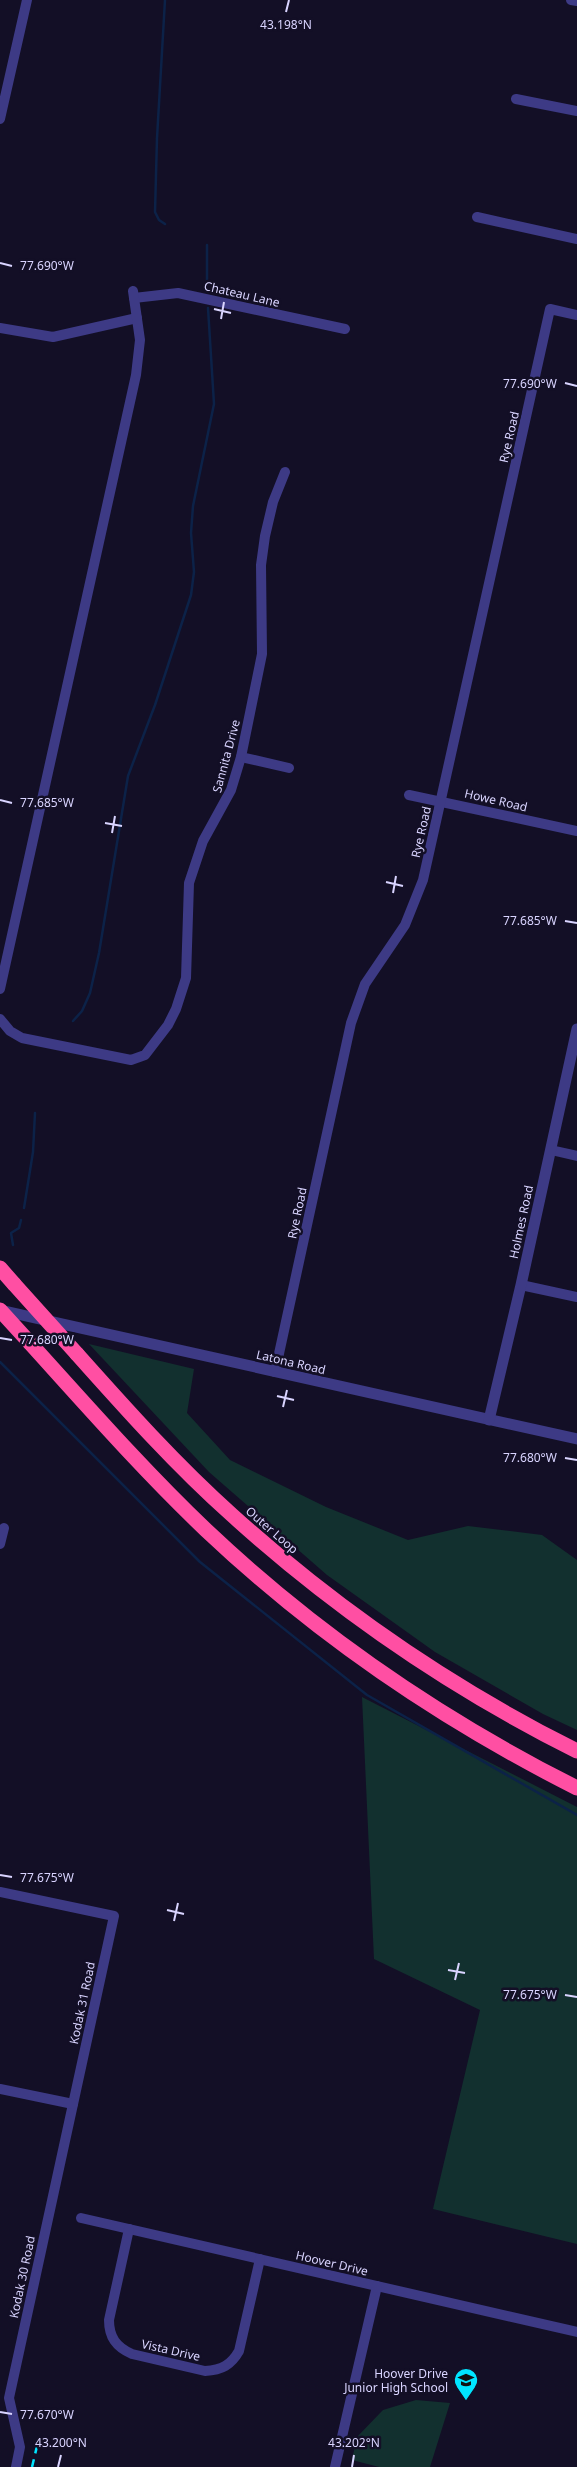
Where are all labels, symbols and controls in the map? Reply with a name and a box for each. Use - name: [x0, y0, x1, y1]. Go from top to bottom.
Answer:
- text: 43.198°N: [260, 16, 312, 33]
- text: 77.690°W: [20, 257, 74, 274]
- street label: Chateau Lane: [202, 277, 282, 311]
- text: 77.690°W: [503, 375, 557, 392]
- street label: Rye Road: [495, 410, 523, 464]
- street label: Sannita Drive: [208, 717, 244, 794]
- street label: Howe Road: [463, 785, 529, 815]
- text: 77.685°W: [20, 794, 74, 811]
- street label: Rye Road: [407, 805, 435, 859]
- text: 77.685°W: [503, 912, 557, 929]
- street label: Holmes Road: [505, 1184, 537, 1260]
- street label: Rye Road: [283, 1186, 311, 1240]
- text: 77.680°W: [20, 1331, 74, 1348]
- street label: Latona Road: [255, 1346, 327, 1378]
- text: 77.680°W: [503, 1449, 557, 1466]
- street label: Outer Loop: [242, 1503, 302, 1557]
- text: 77.675°W: [20, 1869, 74, 1886]
- street label: Kodak 31 Road: [65, 1960, 99, 2046]
- text: 77.675°W: [503, 1986, 557, 2003]
- street label: Kodak 30 Road: [5, 2234, 39, 2320]
- street label: Hoover Drive: [294, 2246, 370, 2280]
- street label: Vista Drive: [140, 2335, 202, 2365]
- place label: Hoover Drive Junior High School: [343, 2365, 448, 2396]
- school or university icon: Hoover Drive Junior High School: [453, 2367, 479, 2401]
- text: 77.670°W: [20, 2406, 74, 2423]
- text: 43.200°N: [35, 2434, 87, 2451]
- text: 43.202°N: [328, 2434, 380, 2451]

